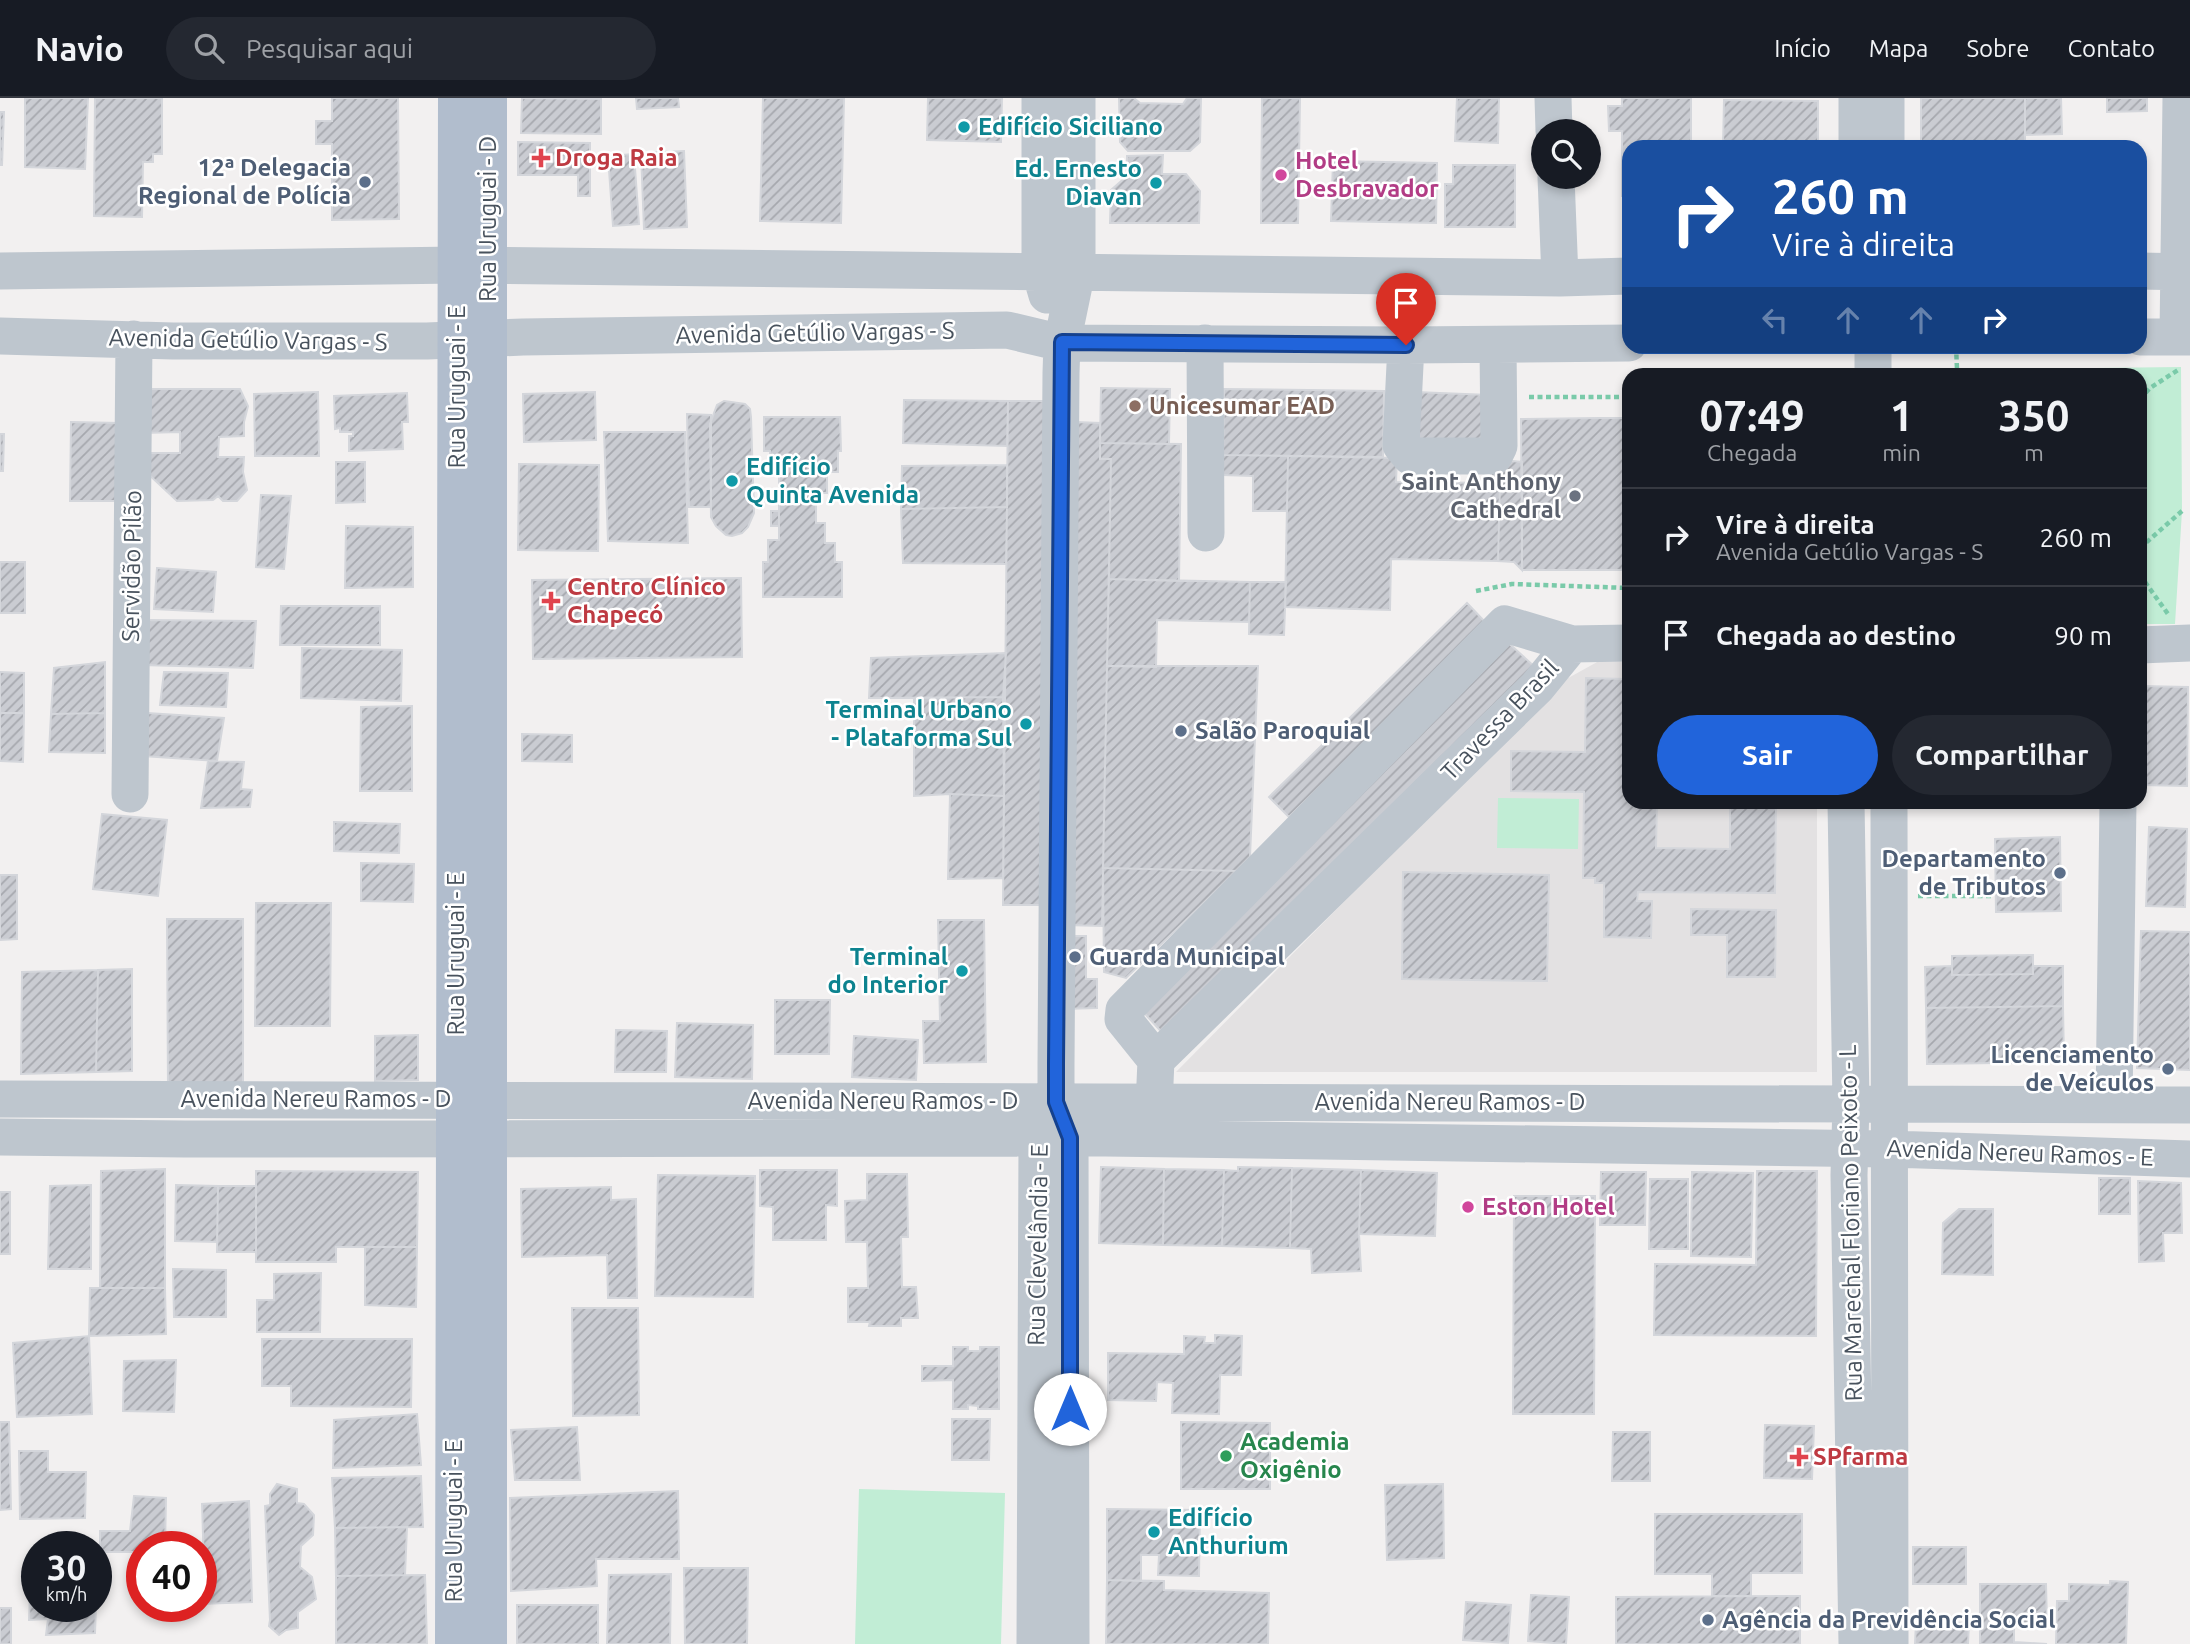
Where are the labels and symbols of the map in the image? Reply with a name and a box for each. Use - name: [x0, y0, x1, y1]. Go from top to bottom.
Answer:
- place label: Edifício Siciliano: [978, 113, 1163, 140]
- marker: Edifício Siciliano: [956, 119, 972, 135]
- street label: Rua Uruguai - D: [474, 136, 501, 302]
- place label: Droga Raia: [555, 144, 678, 171]
- place label: Hotel Desbravador: [1295, 147, 1439, 202]
- marker: Droga Raia: [533, 150, 549, 166]
- place label: 12ª Delegacia Regional de Polícia: [138, 154, 351, 209]
- place label: Ed. Ernesto Diavan: [1014, 155, 1142, 210]
- marker: Hotel Desbravador: [1273, 167, 1289, 183]
- marker: 12ª Delegacia Regional de Polícia: [357, 174, 373, 190]
- marker: Ed. Ernesto Diavan: [1148, 175, 1164, 191]
- pin: [1376, 273, 1436, 345]
- street label: Rua Uruguai - E: [443, 306, 470, 468]
- street label: Avenida Getúlio Vargas - S: [675, 317, 955, 348]
- street label: Avenida Getúlio Vargas - S: [108, 324, 388, 355]
- place label: Unicesumar EAD: [1149, 392, 1335, 419]
- marker: Unicesumar EAD: [1127, 398, 1143, 414]
- place label: Edifício Quinta Avenida: [746, 453, 919, 508]
- place label: Saint Anthony Cathedral: [1401, 468, 1561, 523]
- marker: Edifício Quinta Avenida: [724, 473, 740, 489]
- marker: Saint Anthony Cathedral: [1567, 488, 1583, 504]
- street label: Servidão Pilão: [117, 490, 146, 642]
- place label: Centro Clínico Chapecó: [567, 573, 726, 628]
- marker: Centro Clínico Chapecó: [541, 591, 561, 611]
- street label: Travessa Brasil: [1436, 654, 1564, 785]
- place label: Terminal Urbano - Plataforma Sul: [826, 696, 1012, 751]
- marker: Terminal Urbano - Plataforma Sul: [1018, 716, 1034, 732]
- place label: Salão Paroquial: [1195, 717, 1370, 744]
- marker: Salão Paroquial: [1173, 723, 1189, 739]
- place label: Departamento de Tributos: [1881, 845, 2046, 900]
- marker: Departamento de Tributos: [2052, 865, 2068, 881]
- street label: Rua Uruguai - E: [442, 873, 469, 1035]
- place label: Terminal do Interior: [828, 943, 948, 998]
- place label: Guarda Municipal: [1089, 943, 1285, 970]
- marker: Guarda Municipal: [1067, 949, 1083, 965]
- marker: Terminal do Interior: [954, 963, 970, 979]
- place label: Licenciamento de Veículos: [1990, 1041, 2154, 1096]
- street label: Rua Marechal Floriano Peixoto - L: [1834, 1044, 1867, 1402]
- marker: Licenciamento de Veículos: [2160, 1061, 2176, 1077]
- street label: Avenida Nereu Ramos - D: [181, 1085, 451, 1112]
- street label: Avenida Nereu Ramos - D: [748, 1087, 1018, 1114]
- street label: Avenida Nereu Ramos - D: [1315, 1088, 1585, 1115]
- street label: Avenida Nereu Ramos - E: [1886, 1134, 2154, 1171]
- street label: Rua Clevelândia - E: [1022, 1144, 1053, 1346]
- place label: Eston Hotel: [1482, 1193, 1615, 1220]
- marker: Eston Hotel: [1460, 1199, 1476, 1215]
- position arrow: [1033, 1372, 1107, 1446]
- place label: Academia Oxigênio: [1240, 1428, 1350, 1483]
- street label: Rua Uruguai - E: [440, 1440, 467, 1602]
- place label: SPfarma: [1813, 1443, 1908, 1470]
- marker: Academia Oxigênio: [1218, 1448, 1234, 1464]
- marker: SPfarma: [1791, 1449, 1807, 1465]
- place label: Edifício Anthurium: [1168, 1504, 1289, 1559]
- marker: Edifício Anthurium: [1146, 1524, 1162, 1540]
- speed limit sign: 40: [126, 1531, 217, 1622]
- place label: Agência da Previdência Social: [1722, 1606, 2055, 1633]
- marker: Agência da Previdência Social: [1700, 1612, 1716, 1628]

